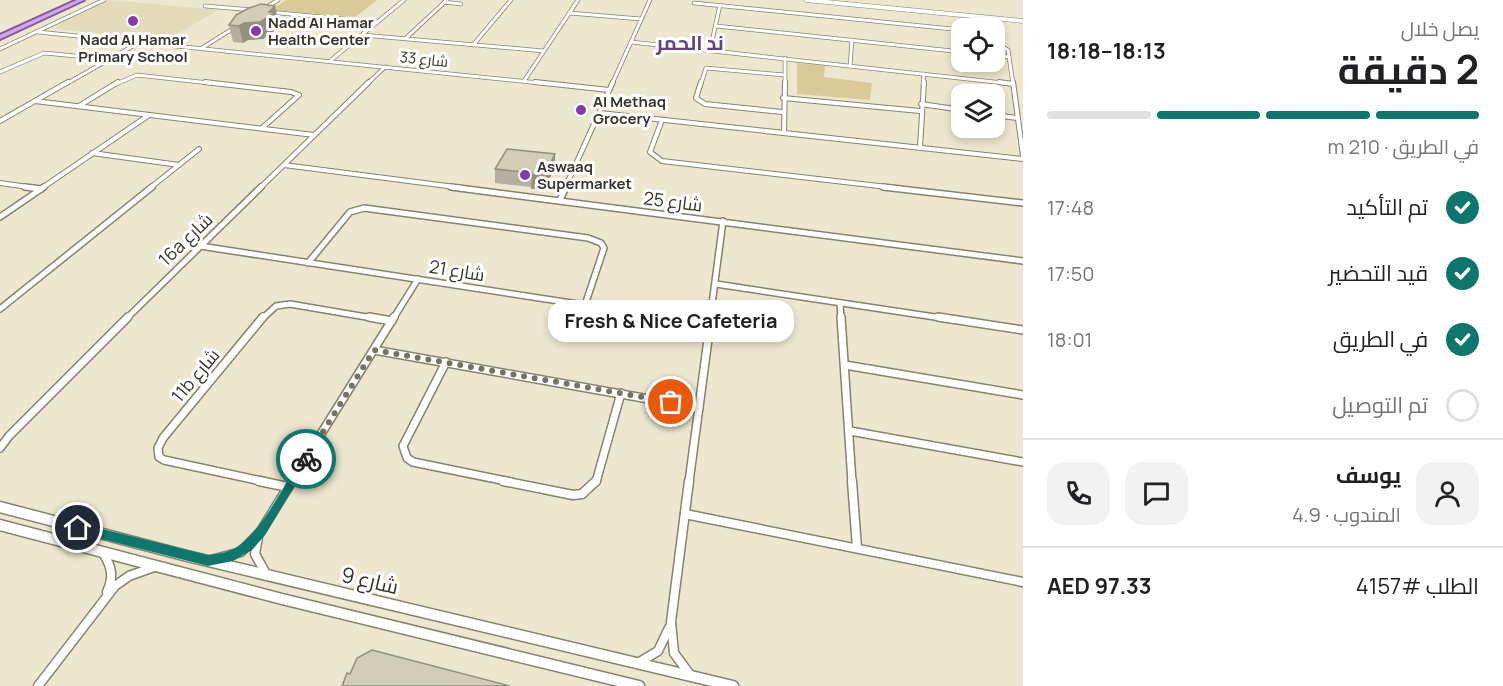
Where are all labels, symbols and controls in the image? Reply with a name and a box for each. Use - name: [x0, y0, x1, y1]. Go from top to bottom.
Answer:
- place label: Nadd Al Hamar Health Center: [268, 12, 374, 50]
- marker: Nadd Al Hamar Primary School: [126, 14, 140, 28]
- text: يصل خلال: [1401, 15, 1479, 42]
- map controls: [951, 18, 1005, 138]
- button: locate: [951, 18, 1005, 72]
- marker: Nadd Al Hamar Health Center: [249, 24, 263, 38]
- place label: Nadd Al Hamar Primary School: [78, 29, 188, 67]
- district label: ند الحمر: [655, 29, 724, 56]
- text: 18:13–18:18: [1047, 36, 1166, 66]
- text: 2 دقيقة: [1338, 42, 1479, 96]
- street label: شارع 33: [399, 46, 449, 73]
- button: layers: [951, 84, 1005, 138]
- place label: Al Methaq Grocery: [593, 91, 666, 129]
- marker: Al Methaq Grocery: [574, 103, 588, 117]
- text: في الطريق · 210 m: [1328, 133, 1479, 160]
- place label: Aswaaq Supermarket: [537, 156, 632, 194]
- marker: Aswaaq Supermarket: [518, 168, 532, 182]
- street label: شارع 25: [642, 185, 704, 218]
- icon: check: [1446, 191, 1479, 224]
- text: تم التأكيد: [1346, 192, 1428, 222]
- text: 17:48: [1047, 194, 1094, 221]
- street label: 16a شارع: [153, 207, 218, 272]
- street label: شارع 21: [427, 254, 486, 287]
- icon: check: [1446, 257, 1479, 290]
- text: قيد التحضير: [1328, 258, 1428, 288]
- text: 17:50: [1047, 260, 1095, 287]
- callout: Fresh & Nice Cafeteria: [548, 300, 794, 342]
- text: Fresh & Nice Cafeteria: [565, 307, 777, 334]
- icon: check: [1446, 323, 1479, 356]
- text: في الطريق: [1333, 324, 1428, 354]
- text: 18:01: [1047, 326, 1092, 353]
- street label: 11b شارع: [166, 343, 225, 408]
- pin: [645, 376, 696, 427]
- icon: bag: [654, 385, 687, 418]
- text: تم التوصيل: [1332, 390, 1428, 420]
- courier: [276, 429, 336, 489]
- icon: bike: [290, 443, 323, 476]
- text: يوسف: [1336, 460, 1401, 490]
- button: phone: [1047, 462, 1110, 525]
- button: chat: [1125, 462, 1188, 525]
- button: person: [1416, 462, 1479, 525]
- text: المندوب · 4.9: [1292, 501, 1401, 528]
- pin: [52, 502, 103, 553]
- icon: home: [61, 511, 94, 544]
- street label: شارع 9: [338, 560, 401, 601]
- text: AED 97.33: [1047, 571, 1152, 601]
- text: الطلب #4157: [1356, 571, 1479, 601]

